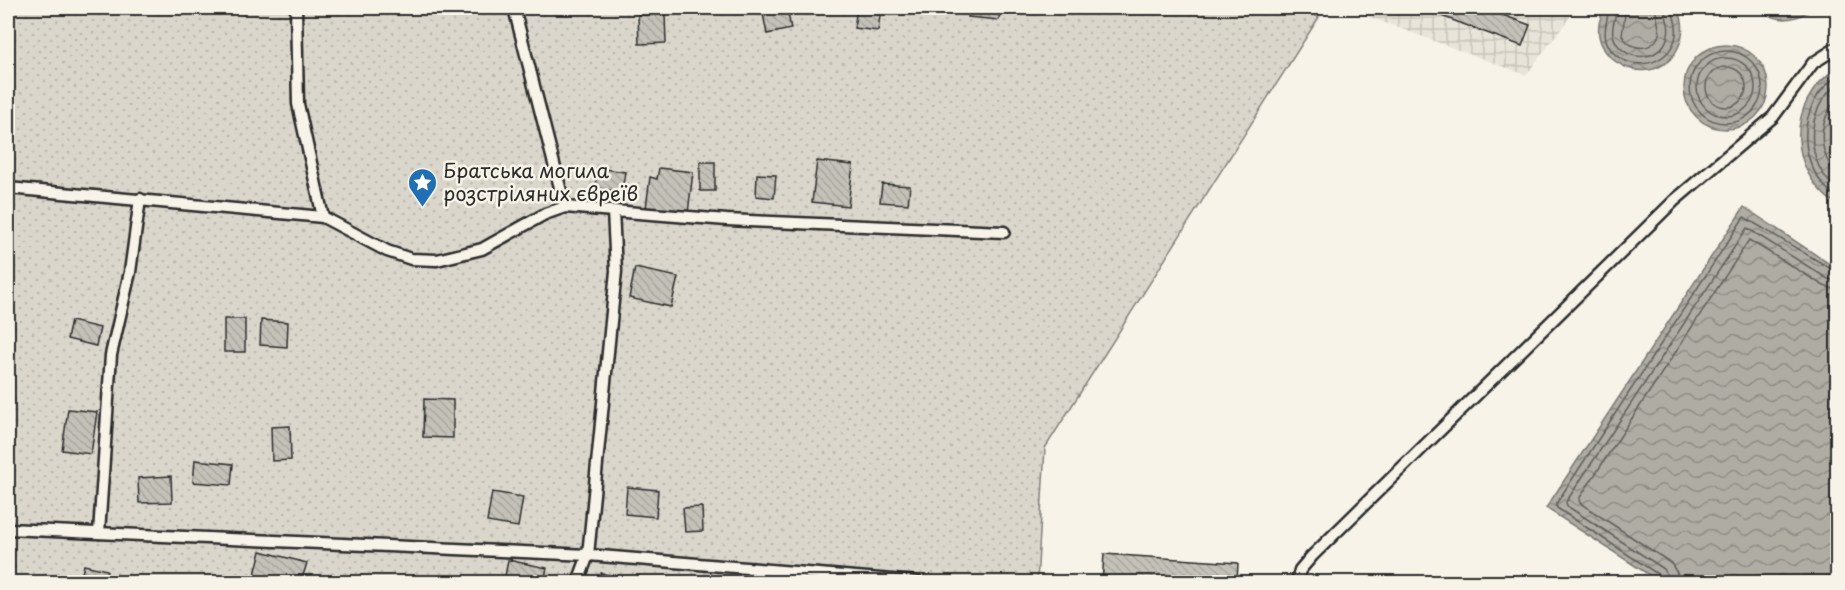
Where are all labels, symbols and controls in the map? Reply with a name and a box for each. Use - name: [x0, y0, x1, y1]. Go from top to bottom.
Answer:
- place label: Братська могила розстріляних євреїв: [443, 155, 638, 208]
- place icon: Братська могила розстріляних євреїв: [406, 166, 438, 208]

